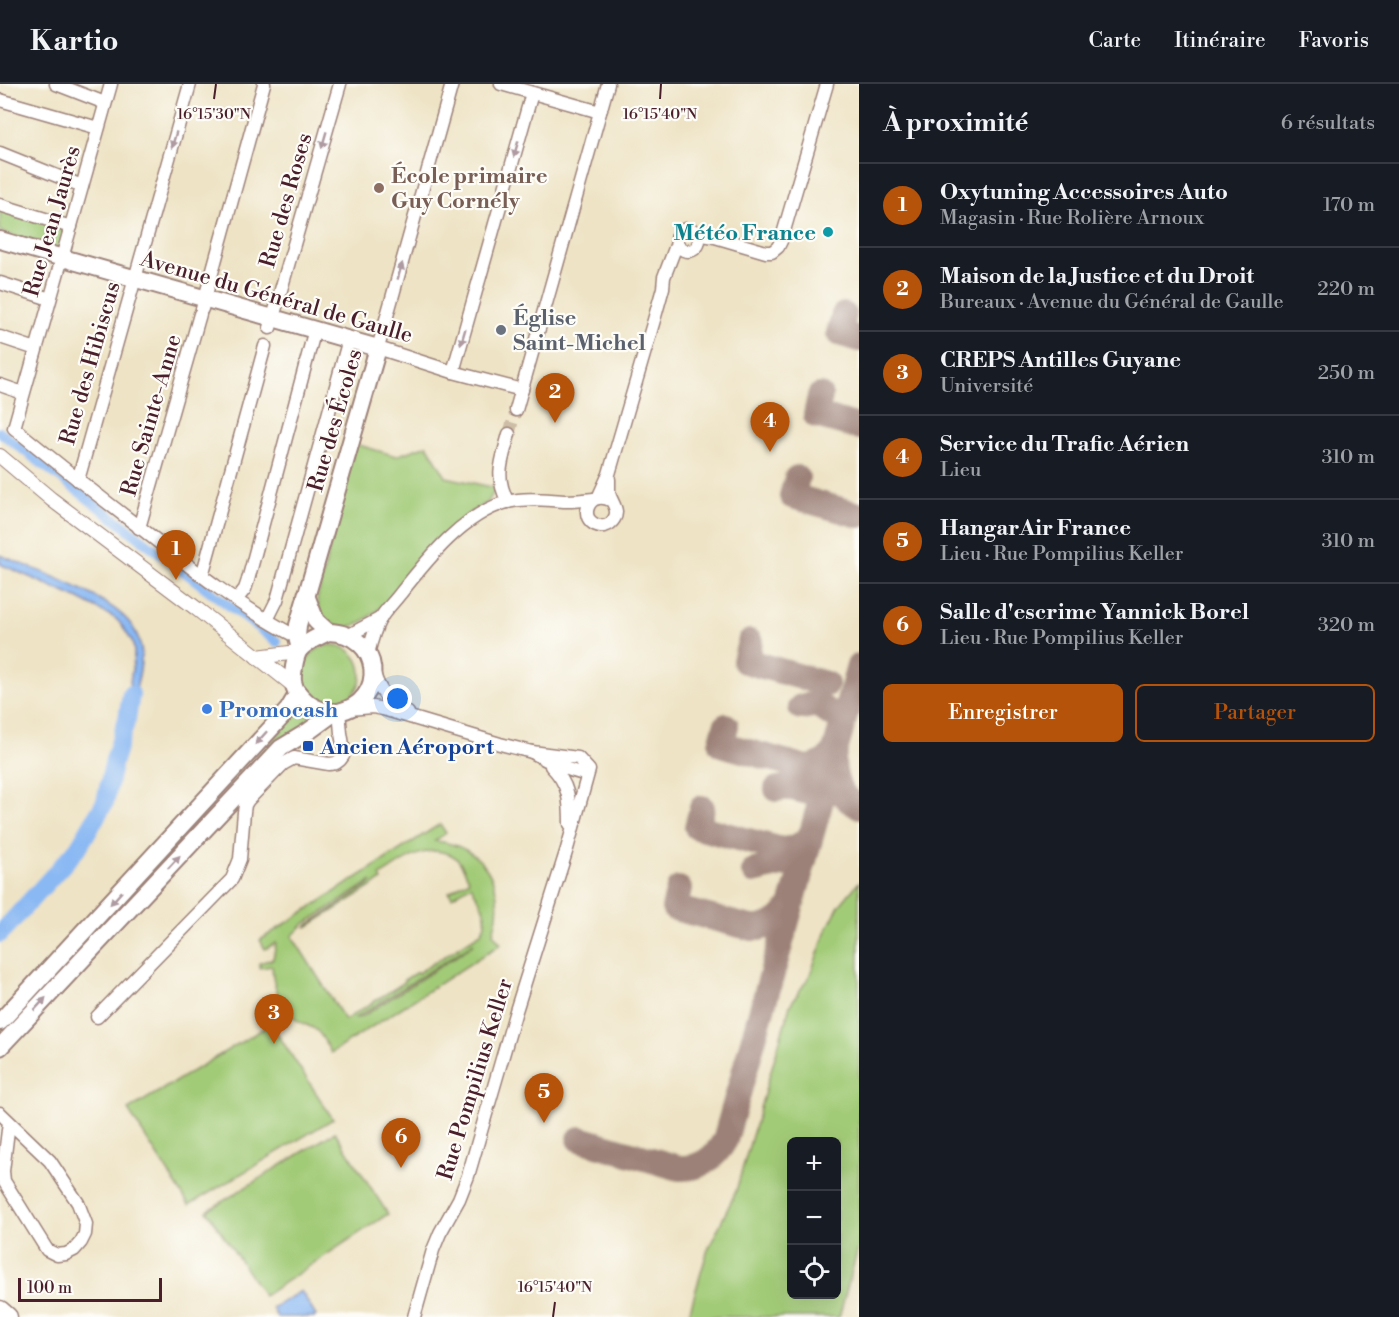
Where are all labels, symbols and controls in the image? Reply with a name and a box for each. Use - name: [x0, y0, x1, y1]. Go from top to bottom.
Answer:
- text: Kartio: [30, 24, 119, 59]
- text: Carte: [1089, 28, 1141, 54]
- text: Itinéraire: [1174, 28, 1266, 54]
- text: Favoris: [1299, 28, 1369, 54]
- text: 16°15'30"N: [177, 105, 251, 124]
- text: 16°15'40"N: [623, 105, 697, 124]
- text: À proximité: [883, 107, 1028, 139]
- text: 6 résultats: [1281, 111, 1375, 136]
- street label: Rue des Roses: [254, 130, 319, 271]
- one-way arrow: [169, 131, 178, 149]
- one-way arrow: [319, 131, 328, 149]
- one-way arrow: [511, 140, 520, 158]
- street label: Rue Jean Jaurès: [18, 143, 87, 300]
- place label: École primaire Guy Cornély: [391, 161, 548, 215]
- text: Oxytuning Accessoires Auto: [940, 179, 1228, 206]
- marker: École primaire Guy Cornély: [372, 181, 386, 195]
- text: 1: [898, 193, 907, 218]
- text: 170 m: [1323, 193, 1375, 218]
- text: Magasin · Rue Rolière Arnoux: [940, 206, 1204, 231]
- place label: Météo France: [673, 220, 816, 247]
- marker: Météo France: [821, 225, 835, 239]
- street label: Avenue du Général de Gaulle: [136, 245, 416, 349]
- one-way arrow: [395, 262, 405, 280]
- text: Maison de la Justice et du Droit: [940, 263, 1254, 290]
- text: 2: [896, 277, 909, 302]
- text: 220 m: [1317, 277, 1375, 302]
- street label: Rue des Hibiscus: [54, 279, 127, 448]
- text: Bureaux · Avenue du Général de Gaulle: [940, 290, 1284, 315]
- place label: Église Saint-Michel: [513, 303, 646, 357]
- marker: Église Saint-Michel: [494, 323, 508, 337]
- one-way arrow: [458, 328, 467, 346]
- street label: Rue Sainte-Anne: [115, 331, 187, 499]
- street label: Rue des Écoles: [301, 346, 369, 495]
- text: CREPS Antilles Guyane: [940, 347, 1181, 374]
- text: 3: [896, 361, 909, 386]
- text: 250 m: [1318, 361, 1375, 386]
- pin: 2: [536, 374, 574, 423]
- text: Université: [940, 374, 1033, 399]
- pin: 4: [750, 402, 790, 452]
- text: Service du Trafic Aérien: [940, 431, 1189, 458]
- text: 4: [896, 445, 909, 470]
- text: 310 m: [1322, 445, 1375, 470]
- text: Lieu: [940, 458, 981, 483]
- text: HangarAir France: [940, 515, 1131, 542]
- text: 5: [896, 529, 909, 554]
- text: 310 m: [1322, 529, 1375, 554]
- pin: 1: [156, 530, 195, 580]
- text: Lieu · Rue Pompilius Keller: [940, 542, 1183, 567]
- text: Salle d'escrime Yannick Borel: [940, 599, 1249, 626]
- text: 6: [896, 613, 909, 638]
- text: 320 m: [1318, 613, 1375, 638]
- text: Lieu · Rue Pompilius Keller: [940, 626, 1183, 651]
- your location: [383, 684, 412, 713]
- button: Enregistrer: [883, 684, 1123, 742]
- button: Partager: [1135, 684, 1375, 742]
- place label: Promocash: [219, 697, 338, 724]
- marker: Promocash: [200, 702, 214, 716]
- one-way arrow: [255, 731, 269, 745]
- place label: Ancien Aéroport: [319, 734, 494, 761]
- marker: Ancien Aéroport: [301, 739, 315, 753]
- one-way arrow: [166, 855, 180, 869]
- one-way arrow: [110, 890, 123, 905]
- street label: Rue Pompilius Keller: [432, 975, 519, 1184]
- pin: 3: [254, 994, 294, 1044]
- one-way arrow: [33, 997, 46, 1012]
- pin: 5: [524, 1074, 564, 1123]
- pin: 6: [382, 1118, 420, 1168]
- map controls: [787, 1137, 841, 1299]
- button: +: [787, 1137, 841, 1191]
- button: −: [787, 1191, 841, 1245]
- button: locate: [787, 1245, 841, 1299]
- scale bar: [18, 1275, 162, 1302]
- text: 100 m: [27, 1278, 72, 1298]
- text: 16°15'40"N: [518, 1278, 592, 1297]

